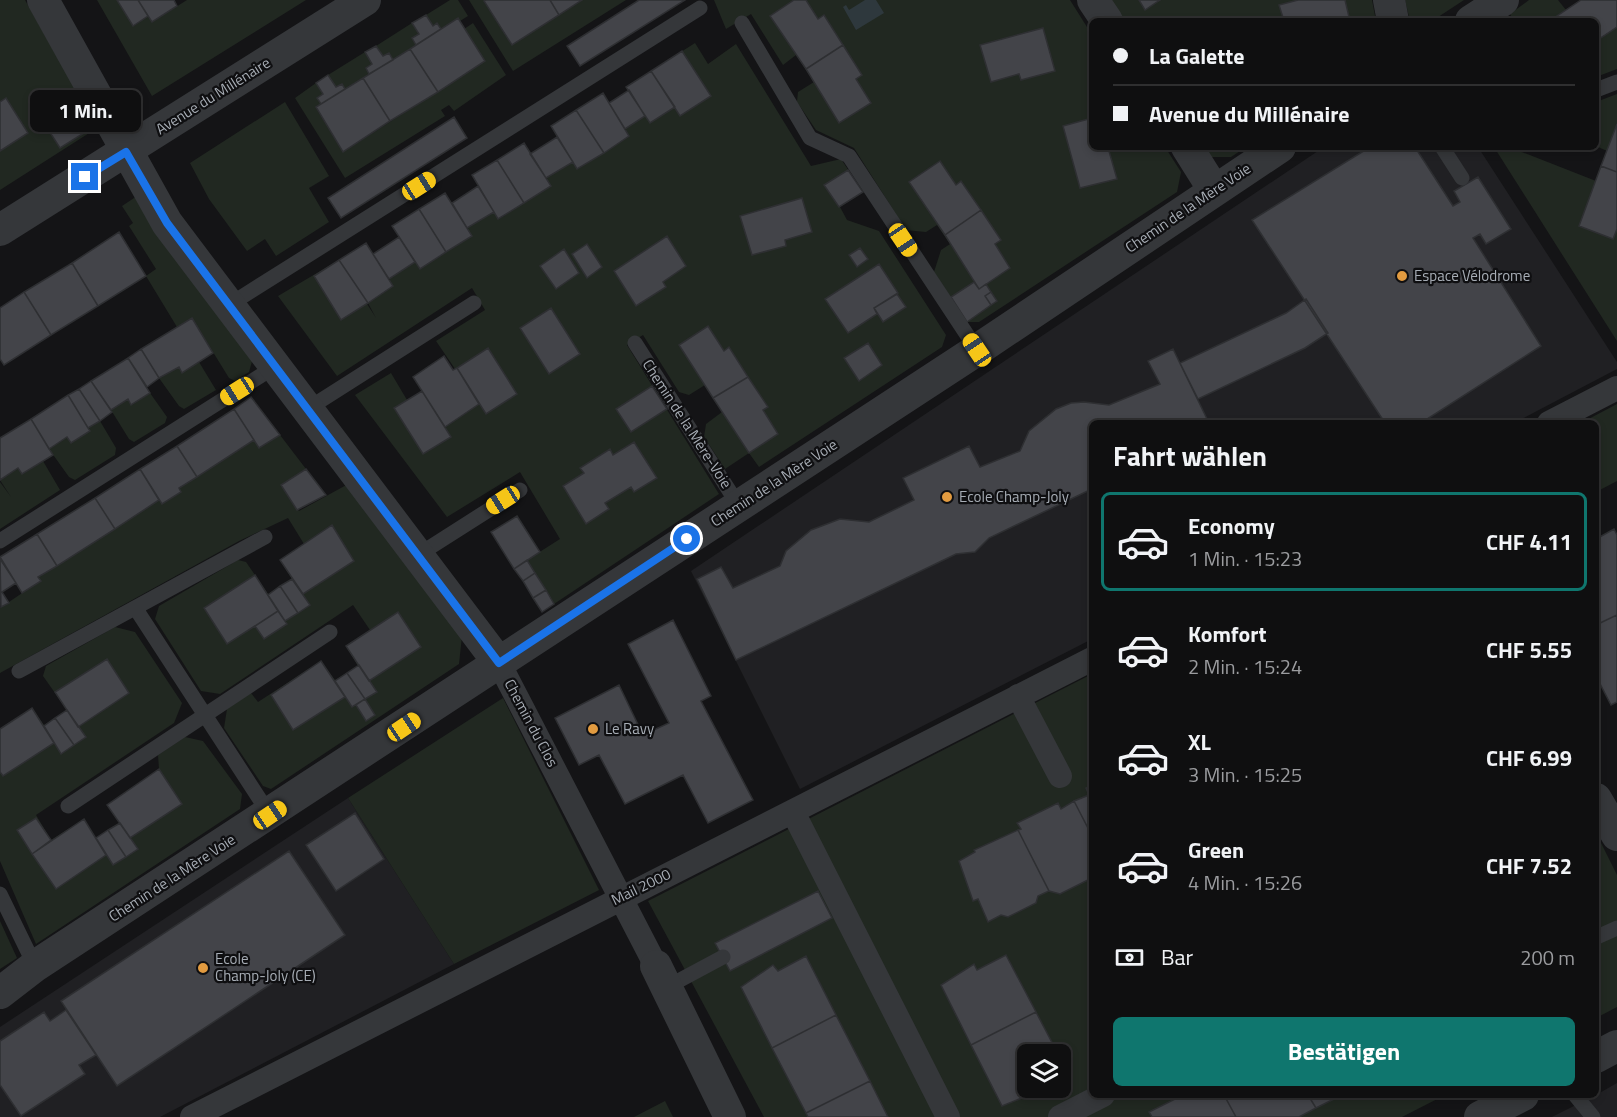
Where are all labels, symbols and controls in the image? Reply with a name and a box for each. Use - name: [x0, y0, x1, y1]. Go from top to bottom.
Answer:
- text: La Galette: [1149, 39, 1245, 73]
- street label: Avenue du Millénaire: [151, 51, 274, 140]
- callout: 1 Min.: [29, 90, 140, 132]
- text: 1 Min.: [58, 95, 113, 126]
- text: Avenue du Millénaire: [1149, 97, 1350, 131]
- street label: Chemin de la Mère Voie: [1120, 157, 1255, 258]
- route end: [71, 163, 98, 190]
- car: [399, 169, 439, 203]
- car: [885, 220, 921, 260]
- place label: Espace Vélodrome: [1414, 264, 1530, 287]
- marker: Espace Vélodrome: [1395, 269, 1409, 283]
- car: [959, 330, 995, 370]
- street label: Chemin de la Mère-Voie: [637, 355, 738, 493]
- car: [217, 374, 257, 408]
- street label: Chemin de la Mère Voie: [706, 433, 842, 532]
- text: Fahrt wählen: [1113, 435, 1267, 476]
- car: [483, 483, 523, 517]
- place label: Ecole Champ-Joly: [959, 485, 1069, 508]
- marker: Ecole Champ-Joly: [940, 490, 954, 504]
- text: Economy: [1188, 509, 1275, 543]
- icon: car: [1116, 515, 1170, 569]
- route start: [673, 525, 700, 552]
- text: CHF 4.11: [1486, 525, 1572, 559]
- text: 1 Min. · 15:23: [1188, 543, 1302, 574]
- text: Komfort: [1188, 617, 1267, 651]
- icon: car: [1116, 623, 1170, 677]
- text: CHF 5.55: [1486, 633, 1572, 667]
- text: 2 Min. · 15:24: [1188, 651, 1302, 682]
- street label: Chemin du Clos: [499, 675, 564, 771]
- car: [384, 709, 424, 745]
- place label: Le Ravy: [605, 717, 654, 740]
- marker: Le Ravy: [586, 722, 600, 736]
- text: XL: [1188, 725, 1211, 759]
- icon: car: [1116, 731, 1170, 785]
- text: CHF 6.99: [1486, 741, 1572, 775]
- text: 3 Min. · 15:25: [1188, 759, 1302, 790]
- car: [250, 797, 290, 833]
- street label: Chemin de la Mère Voie: [104, 828, 240, 927]
- text: Green: [1188, 833, 1244, 867]
- icon: car: [1116, 839, 1170, 893]
- text: CHF 7.52: [1486, 849, 1572, 883]
- street label: Mail 2000: [607, 862, 674, 911]
- text: 4 Min. · 15:26: [1188, 867, 1302, 898]
- text: Bar: [1161, 940, 1193, 974]
- icon: cash: [1113, 941, 1146, 974]
- text: 200 m: [1520, 942, 1575, 973]
- place label: Ecole Champ-Joly (CE): [215, 947, 316, 987]
- marker: Ecole Champ-Joly (CE): [196, 961, 210, 975]
- button: Bestätigen: [1113, 1017, 1575, 1086]
- map controls: [1017, 1044, 1071, 1098]
- button: layers: [1017, 1044, 1071, 1098]

